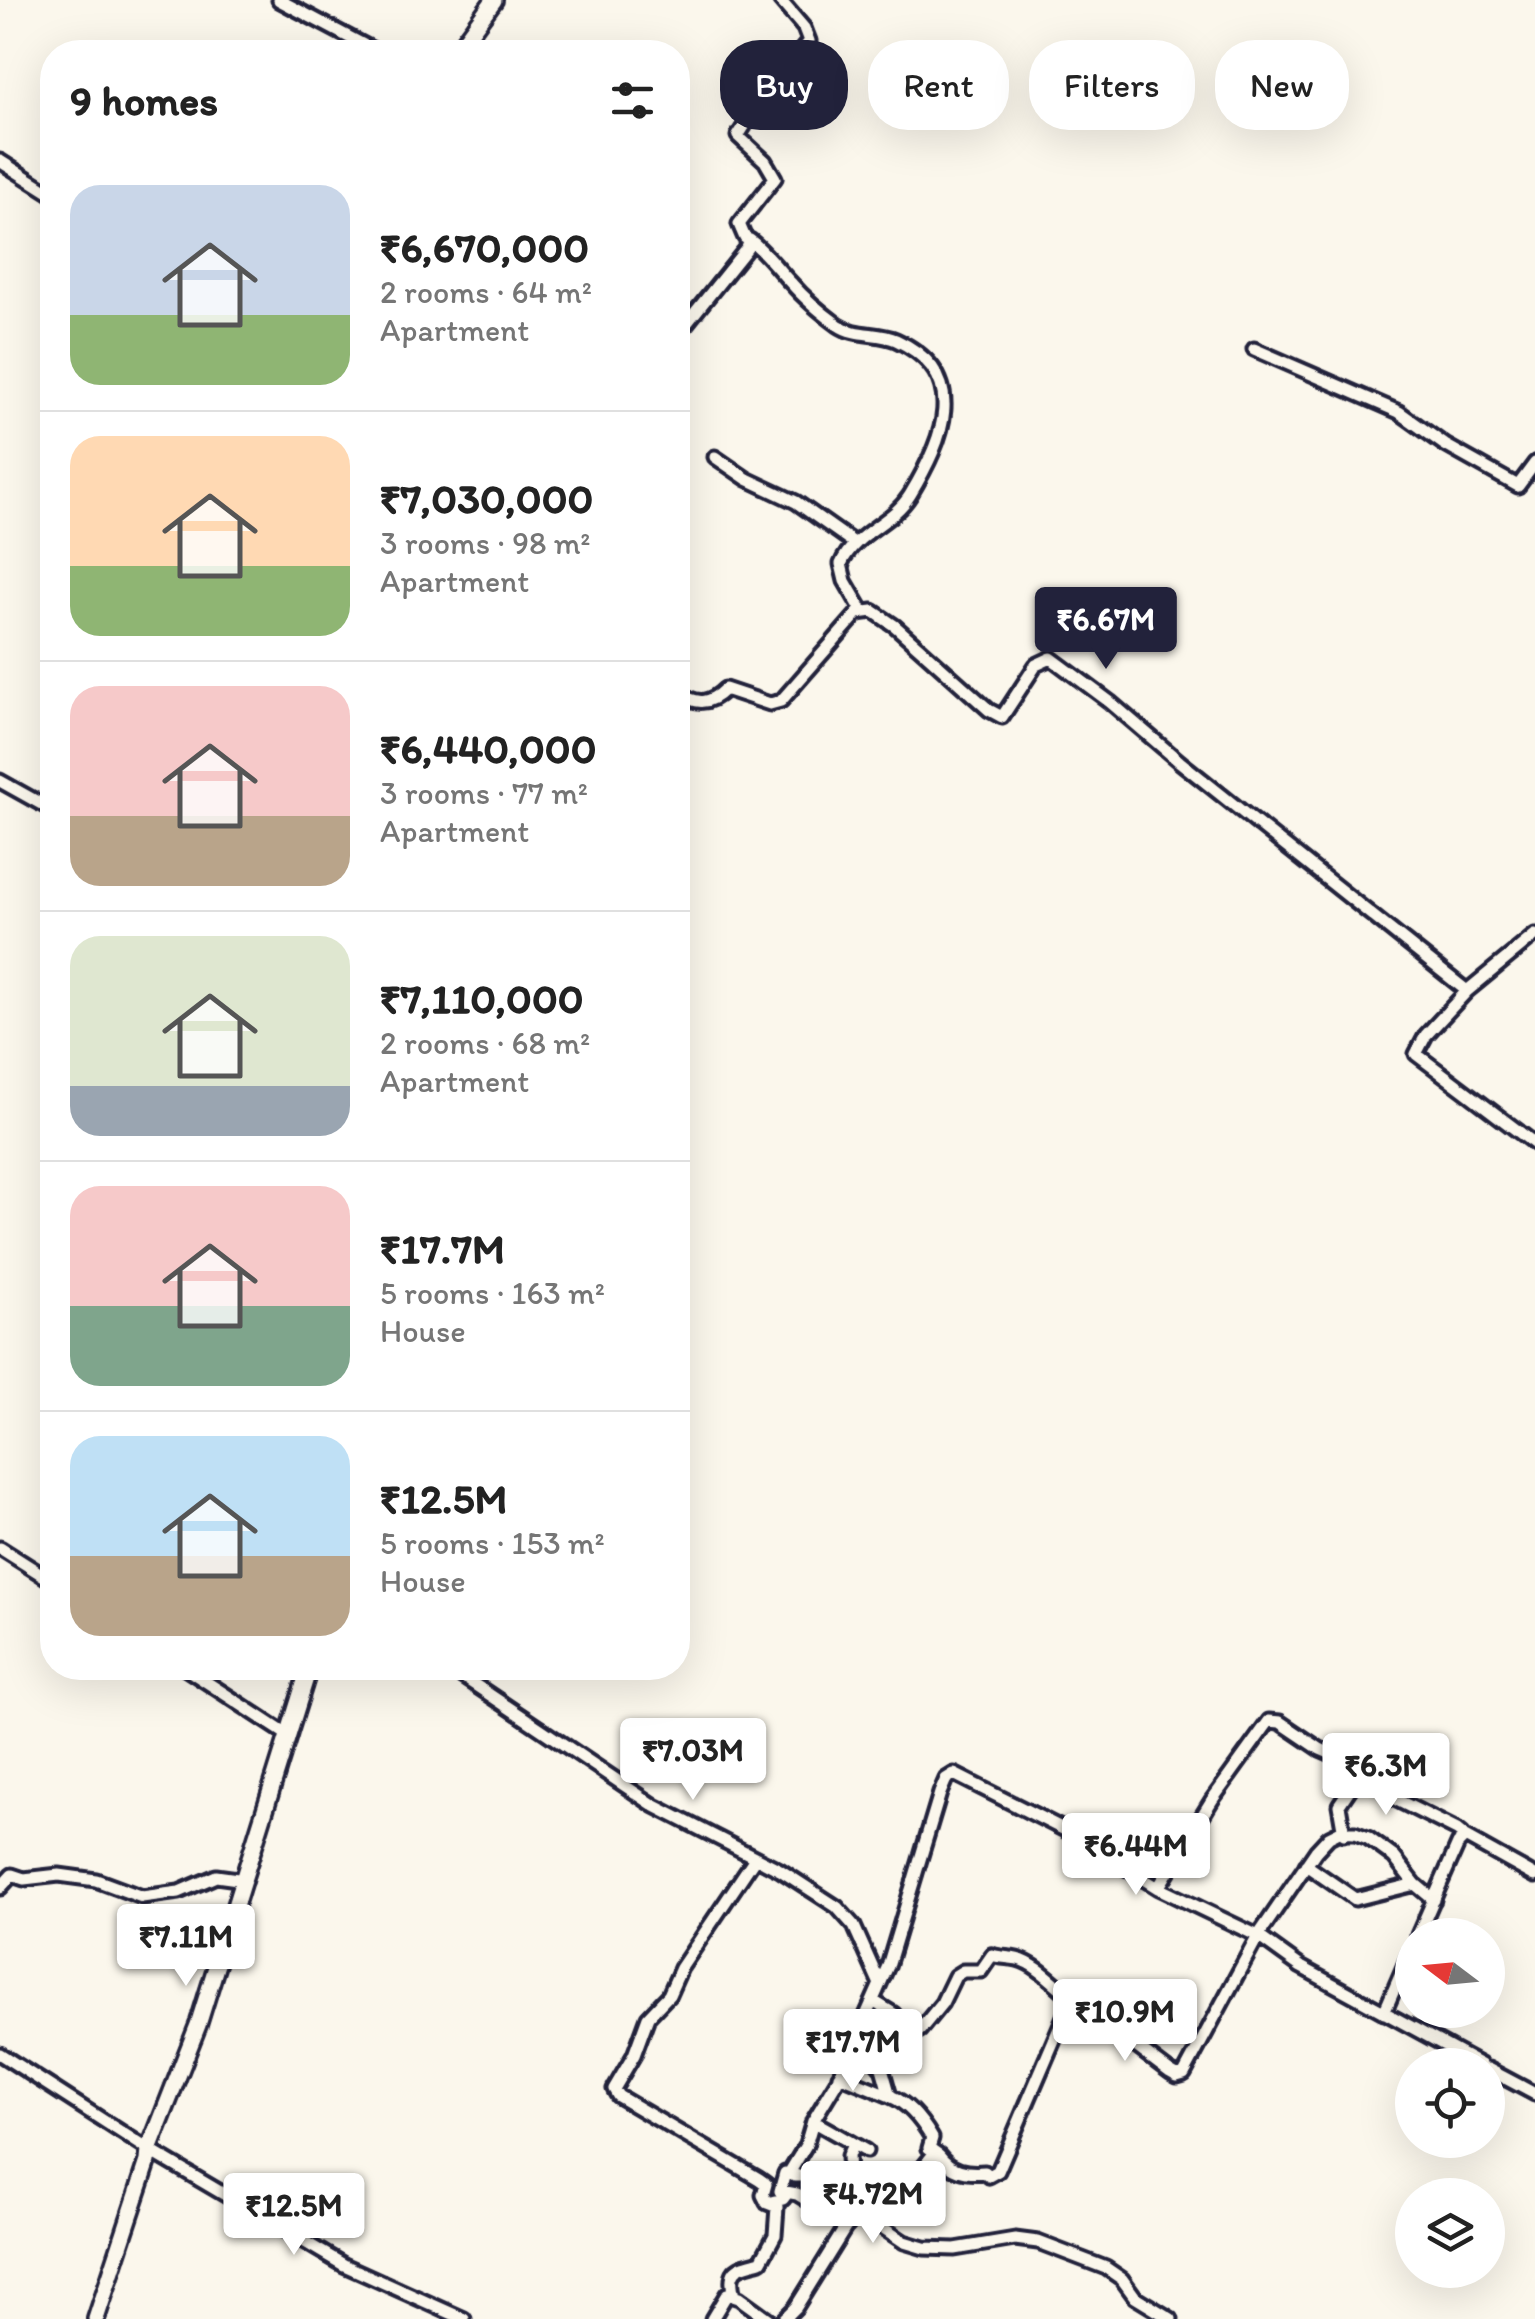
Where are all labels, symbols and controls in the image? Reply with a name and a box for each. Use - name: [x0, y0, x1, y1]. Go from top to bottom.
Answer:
- chip: Buy: [720, 40, 848, 130]
- chip: Rent: [868, 40, 1009, 130]
- chip: Filters: [1029, 40, 1195, 130]
- chip: New: [1215, 40, 1349, 130]
- icon: filters: [605, 73, 660, 128]
- text: 9 homes: [70, 75, 218, 126]
- text: ₹6,670,000: [380, 222, 589, 273]
- icon: home: [150, 225, 270, 345]
- text: 2 rooms · 64 m²: [380, 273, 592, 311]
- text: Apartment: [380, 311, 529, 349]
- text: ₹7,030,000: [380, 473, 594, 524]
- icon: home: [150, 476, 270, 596]
- text: 3 rooms · 98 m²: [380, 524, 591, 562]
- text: Apartment: [380, 562, 529, 600]
- pin: ₹6.67M: [1025, 587, 1187, 672]
- text: ₹6.67M: [1057, 600, 1155, 638]
- text: ₹6,440,000: [380, 723, 597, 774]
- icon: home: [150, 726, 270, 846]
- text: 3 rooms · 77 m²: [380, 774, 588, 812]
- text: Apartment: [380, 812, 529, 850]
- text: ₹7,110,000: [380, 973, 584, 1024]
- icon: home: [150, 976, 270, 1096]
- text: 2 rooms · 68 m²: [380, 1024, 590, 1062]
- text: Apartment: [380, 1062, 529, 1100]
- text: ₹17.7M: [380, 1223, 505, 1274]
- icon: home: [150, 1226, 270, 1346]
- text: 5 rooms · 163 m²: [380, 1274, 605, 1312]
- text: House: [380, 1312, 466, 1350]
- text: ₹12.5M: [380, 1473, 507, 1524]
- icon: home: [150, 1476, 270, 1596]
- text: 5 rooms · 153 m²: [380, 1524, 605, 1562]
- text: House: [380, 1562, 466, 1600]
- pin: ₹7.03M: [612, 1718, 774, 1803]
- text: ₹7.03M: [642, 1731, 744, 1769]
- pin: ₹6.3M: [1316, 1733, 1456, 1818]
- text: ₹6.3M: [1344, 1746, 1428, 1784]
- pin: ₹6.44M: [1055, 1813, 1217, 1898]
- text: ₹6.44M: [1084, 1826, 1188, 1864]
- pin: ₹7.11M: [105, 1904, 267, 1989]
- text: ₹7.11M: [139, 1917, 233, 1955]
- north arrow: [1395, 1918, 1505, 2028]
- map controls: [1395, 1918, 1505, 2288]
- pin: ₹10.9M: [1044, 1979, 1206, 2064]
- text: ₹10.9M: [1075, 1992, 1175, 2030]
- pin: ₹17.7M: [772, 2009, 934, 2094]
- text: ₹17.7M: [805, 2022, 901, 2060]
- button: locate: [1395, 2048, 1505, 2158]
- pin: ₹4.72M: [792, 2161, 954, 2246]
- pin: ₹12.5M: [213, 2173, 375, 2258]
- text: ₹4.72M: [823, 2174, 923, 2212]
- button: layers: [1395, 2178, 1505, 2288]
- text: ₹12.5M: [245, 2186, 343, 2224]

